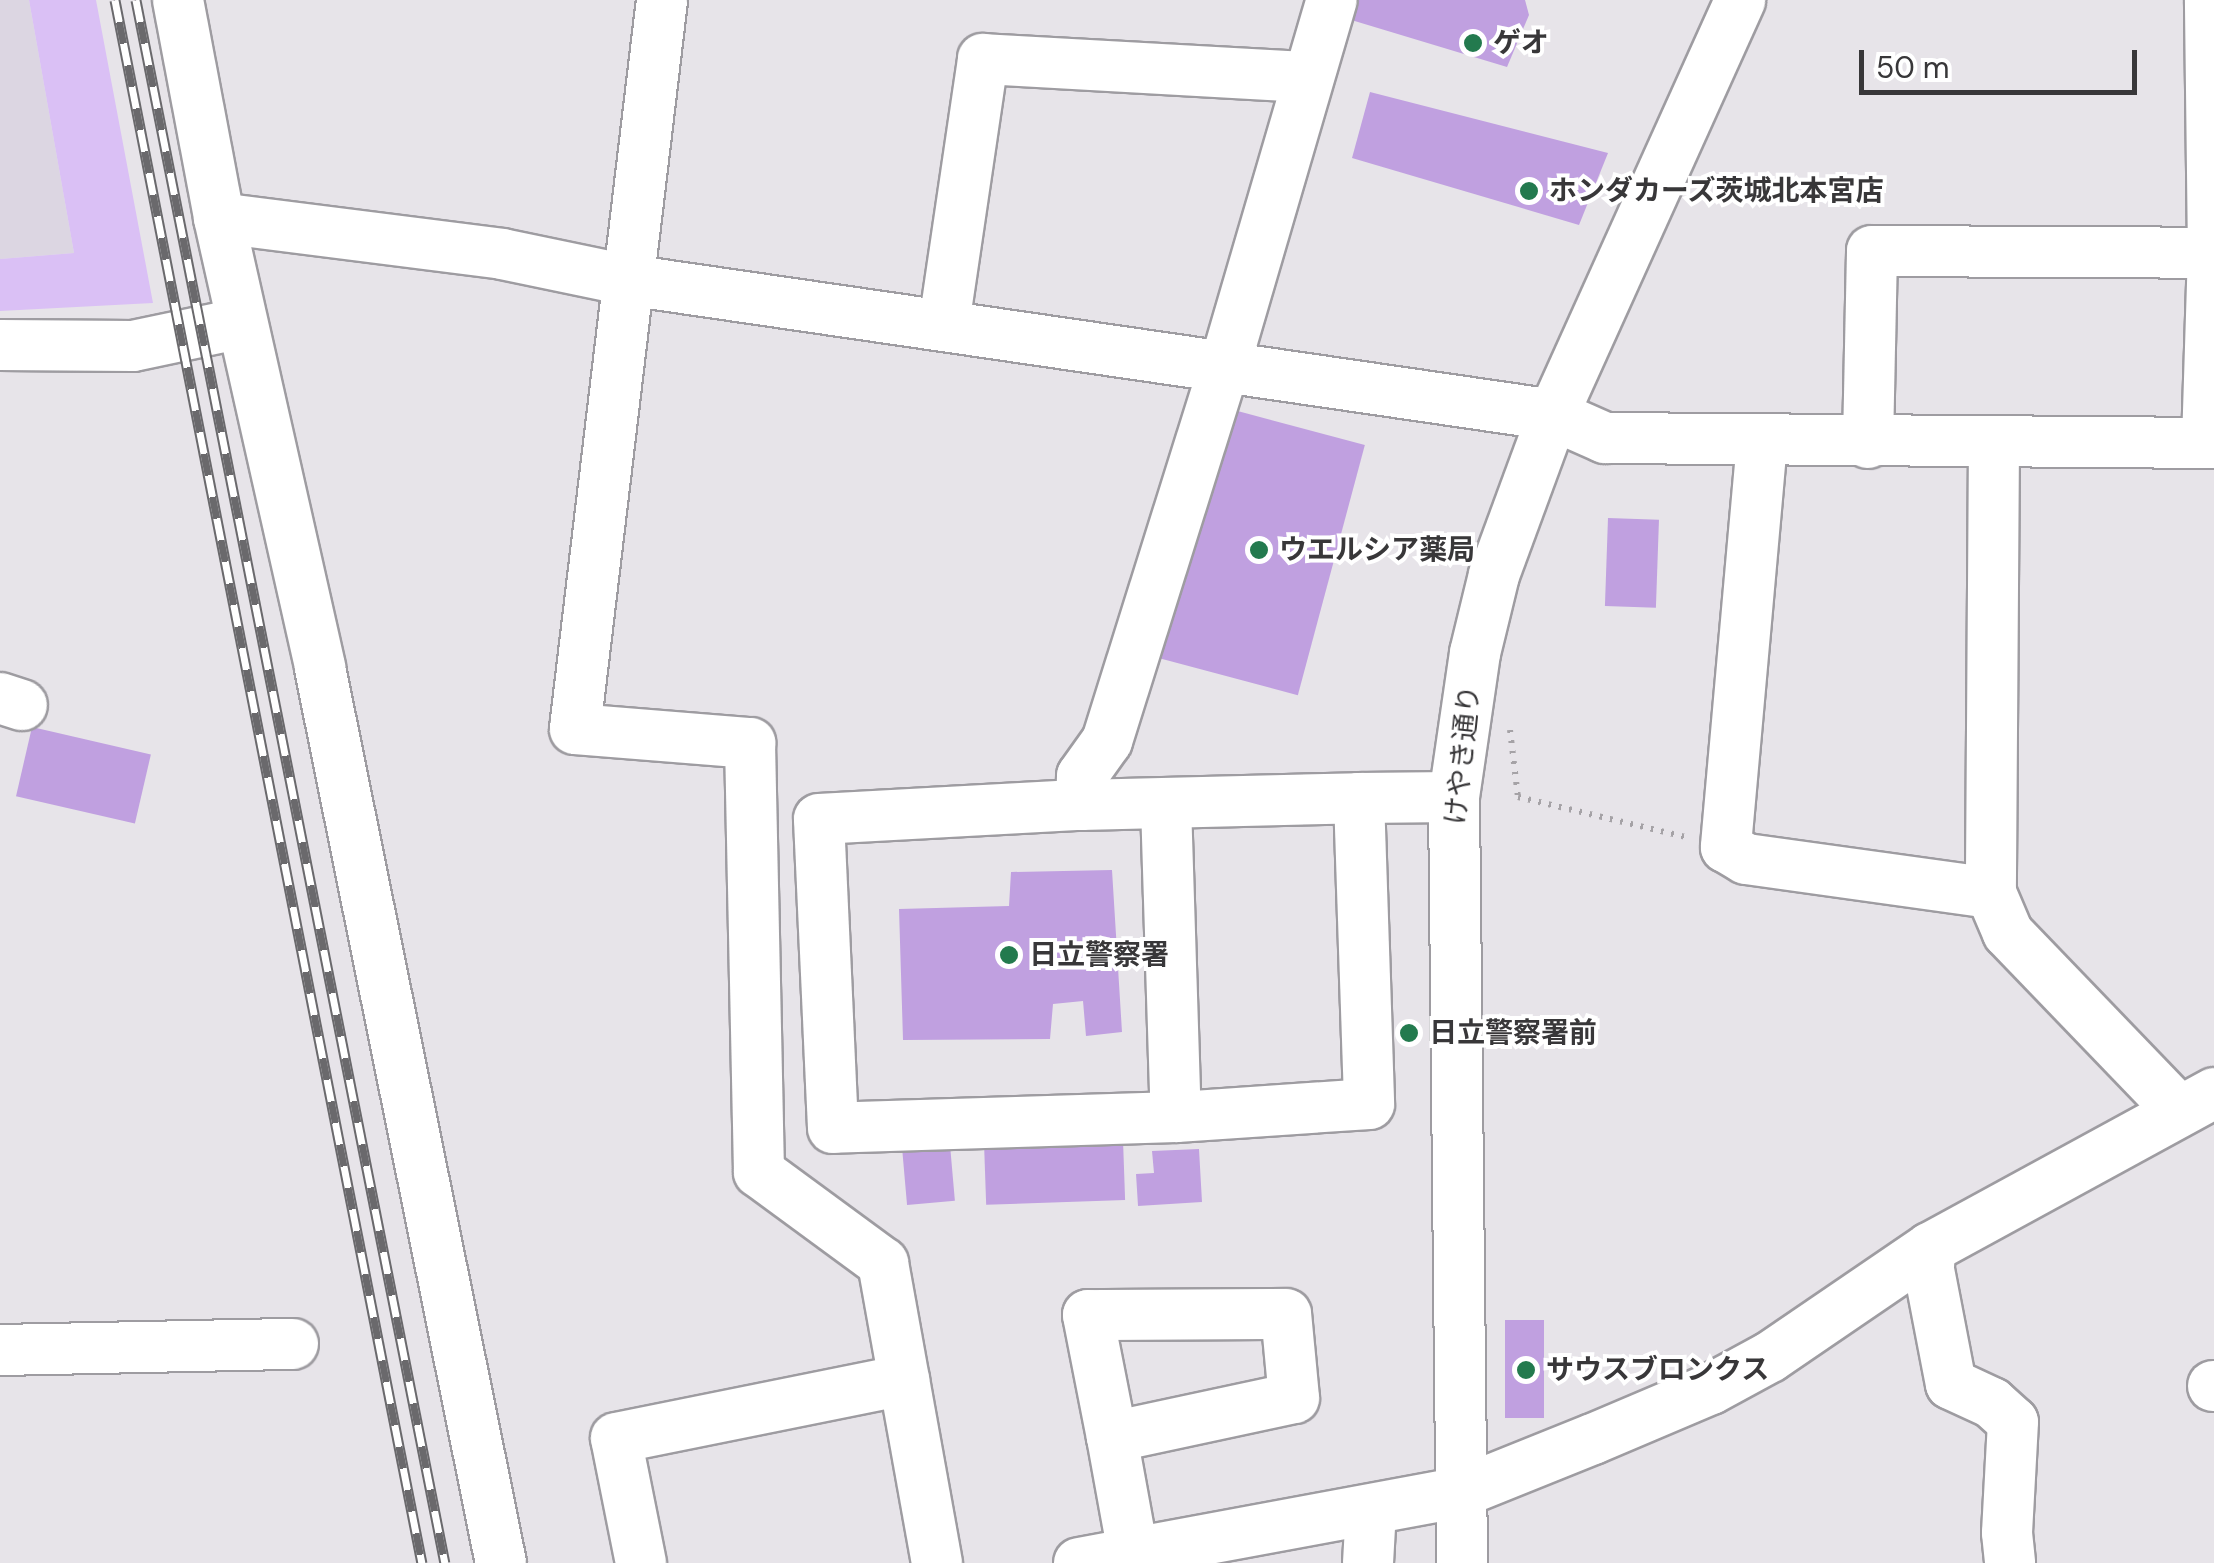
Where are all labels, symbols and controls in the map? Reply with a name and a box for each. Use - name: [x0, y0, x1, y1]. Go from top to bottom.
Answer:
- place label: ゲオ: [1493, 26, 1549, 60]
- scale bar: [1864, 30, 2142, 92]
- marker: ゲオ: [1462, 32, 1484, 54]
- text: 50 m: [1876, 48, 1950, 87]
- place label: ホンダカーズ茨城北本宮店: [1549, 174, 1885, 208]
- marker: ホンダカーズ茨城北本宮店: [1518, 180, 1540, 202]
- place label: ウエルシア薬局: [1279, 533, 1475, 567]
- marker: ウエルシア薬局: [1248, 539, 1270, 561]
- street label: けやき通り: [1439, 684, 1487, 826]
- place label: 日立警察署: [1029, 938, 1169, 972]
- marker: 日立警察署: [998, 944, 1020, 966]
- place label: 日立警察署前: [1429, 1016, 1597, 1050]
- marker: 日立警察署前: [1398, 1022, 1420, 1044]
- place label: サウスブロンクス: [1546, 1353, 1770, 1387]
- marker: サウスブロンクス: [1515, 1359, 1537, 1381]

